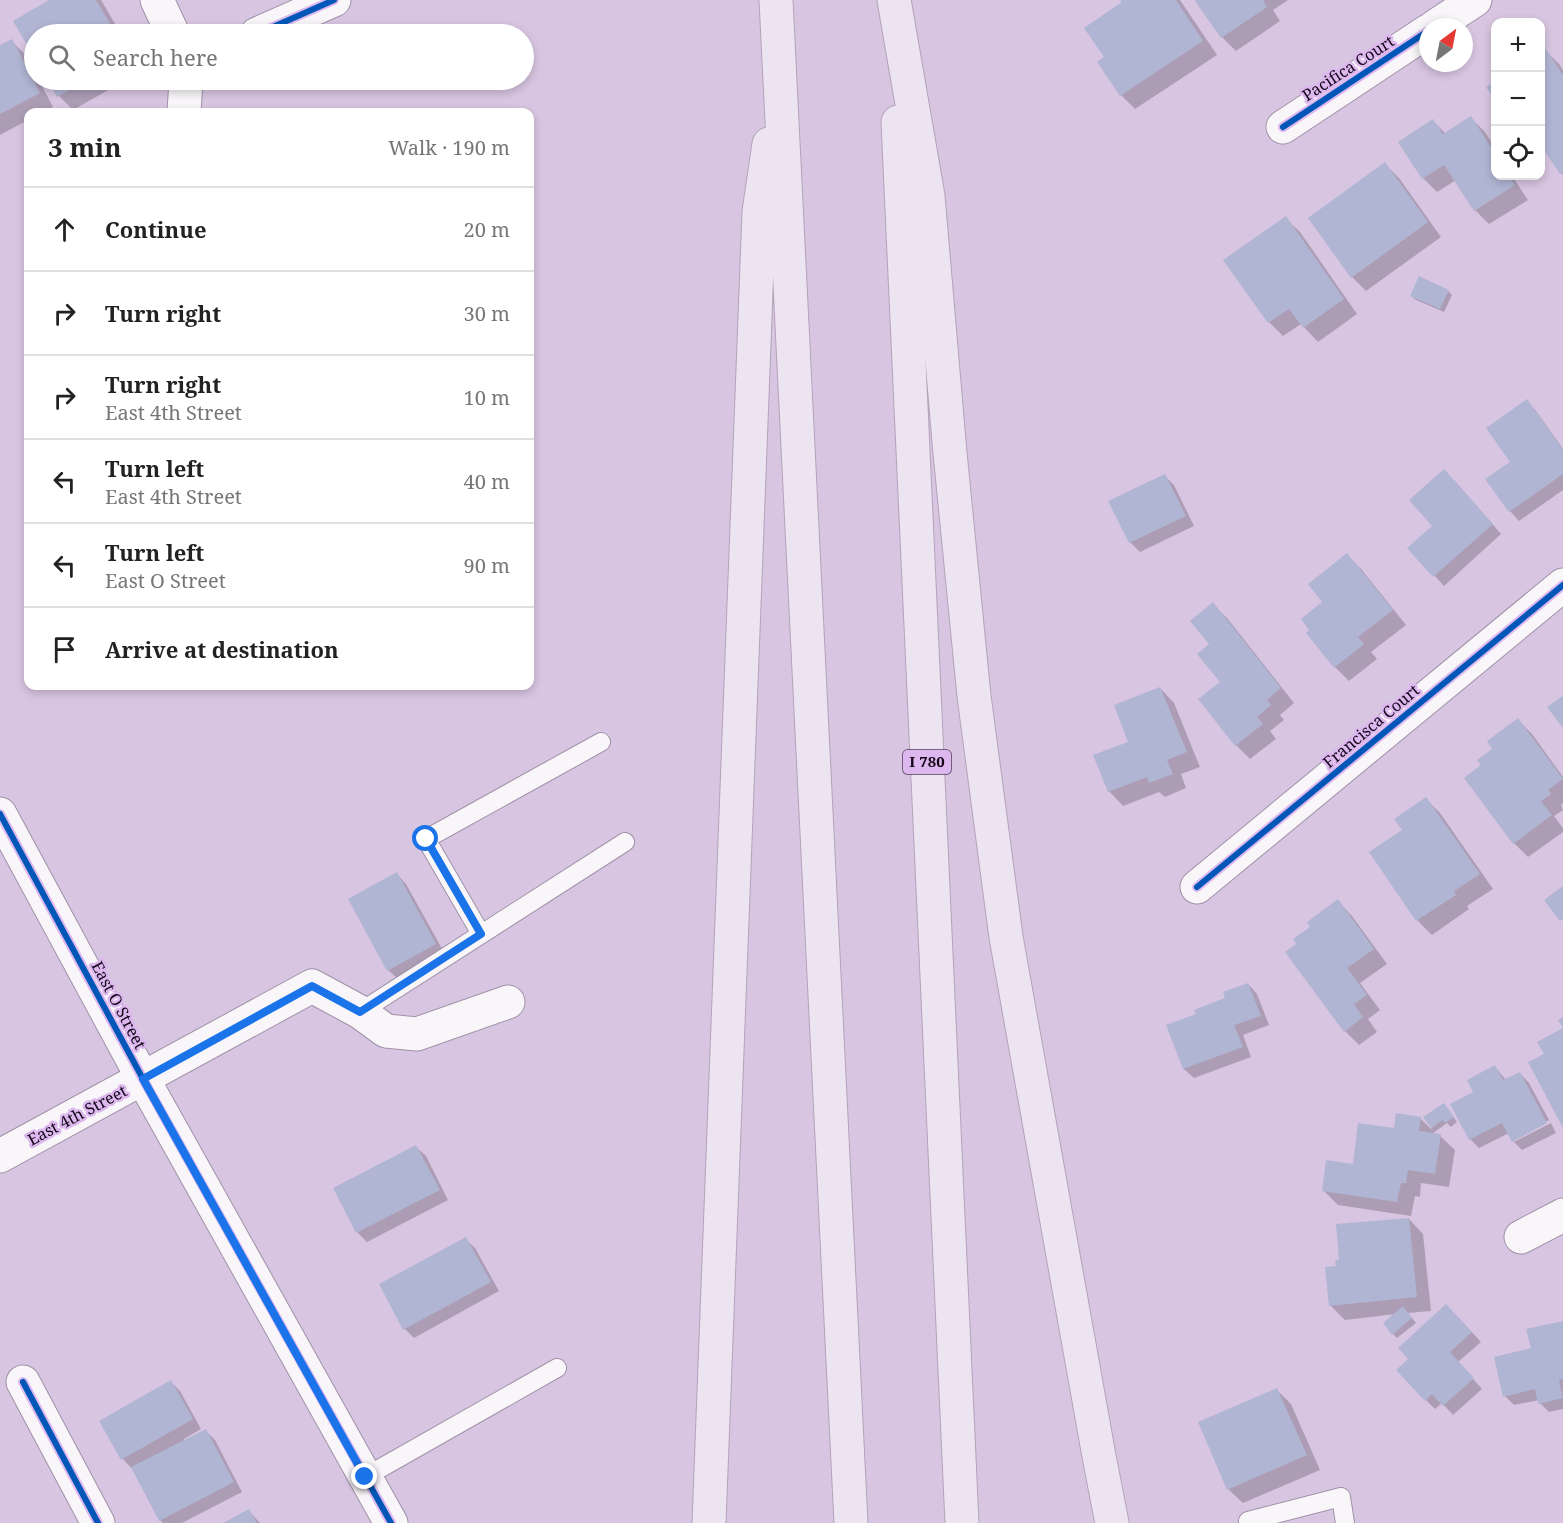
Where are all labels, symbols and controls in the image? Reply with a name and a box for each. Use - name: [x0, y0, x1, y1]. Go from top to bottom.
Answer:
- north arrow: [1419, 18, 1473, 72]
- map controls: [1491, 18, 1545, 180]
- button: +: [1491, 18, 1545, 72]
- search box: [24, 24, 534, 90]
- street label: Pacifica Court: [1298, 30, 1399, 106]
- icon: search: [45, 41, 78, 74]
- text: Search here: [93, 42, 218, 72]
- button: −: [1491, 72, 1545, 126]
- button: locate: [1491, 126, 1545, 180]
- text: 3 min: [48, 129, 122, 165]
- text: Walk · 190 m: [388, 134, 510, 161]
- icon: ahead: [48, 213, 81, 246]
- text: Continue: [105, 214, 207, 244]
- text: 20 m: [464, 216, 510, 243]
- icon: right: [48, 297, 81, 330]
- text: Turn right: [105, 298, 221, 328]
- text: 30 m: [464, 300, 510, 327]
- text: Turn right: [105, 369, 221, 399]
- icon: right: [48, 381, 81, 414]
- text: 10 m: [464, 384, 510, 411]
- text: East 4th Street: [105, 399, 242, 426]
- text: Turn left: [105, 453, 204, 483]
- icon: left: [48, 465, 81, 498]
- text: 40 m: [464, 468, 510, 495]
- text: East 4th Street: [105, 483, 242, 510]
- text: Turn left: [105, 537, 204, 567]
- icon: left: [48, 549, 81, 582]
- text: 90 m: [464, 552, 510, 579]
- text: East O Street: [105, 567, 226, 594]
- icon: arrive: [48, 633, 81, 666]
- text: Arrive at destination: [105, 634, 339, 664]
- street label: Francisca Court: [1318, 679, 1424, 773]
- road number: I 780: [903, 750, 951, 774]
- route start: [412, 825, 438, 851]
- street label: East O Street: [87, 957, 152, 1053]
- street label: East 4th Street: [23, 1079, 131, 1150]
- route end: [351, 1463, 377, 1489]

